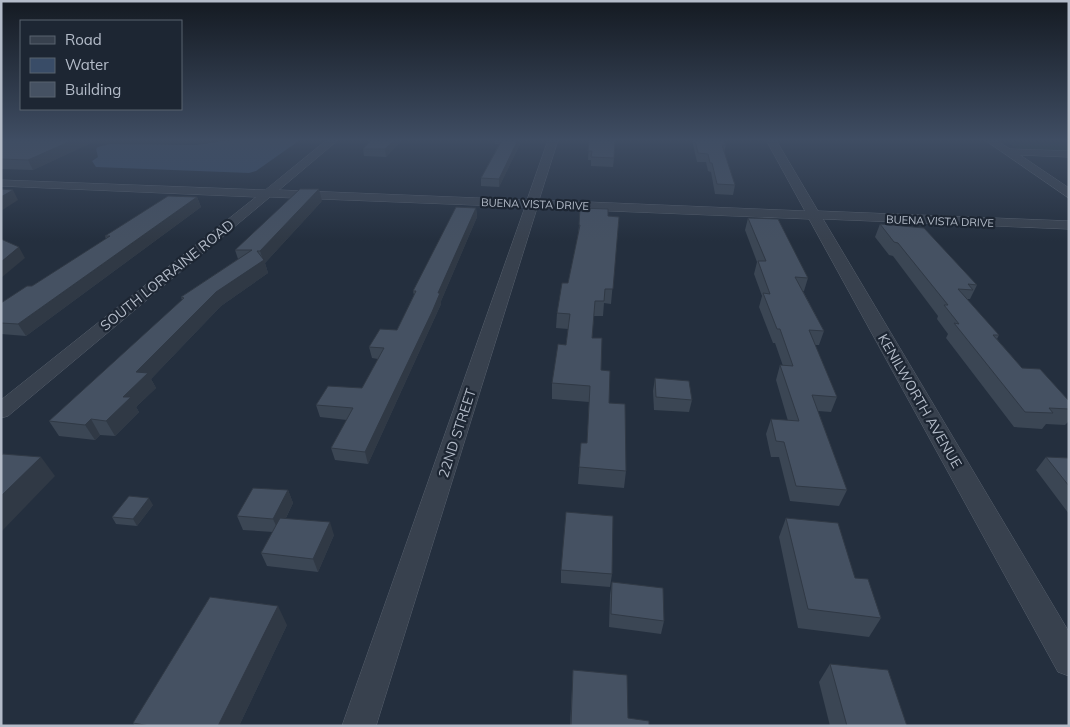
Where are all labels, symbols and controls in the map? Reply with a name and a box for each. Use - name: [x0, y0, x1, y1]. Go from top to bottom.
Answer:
- legend: [20, 20, 182, 110]
- text: Road: [65, 30, 102, 49]
- text: Water: [65, 55, 109, 74]
- text: Building: [65, 80, 121, 99]
- street label: BUENA VISTA DRIVE: [481, 195, 589, 213]
- street label: BUENA VISTA DRIVE: [886, 212, 994, 230]
- street label: SOUTH LORRAINE ROAD: [96, 215, 238, 335]
- street label: KENILWORTH AVENUE: [874, 331, 966, 471]
- street label: 22ND STREET: [434, 386, 480, 480]

